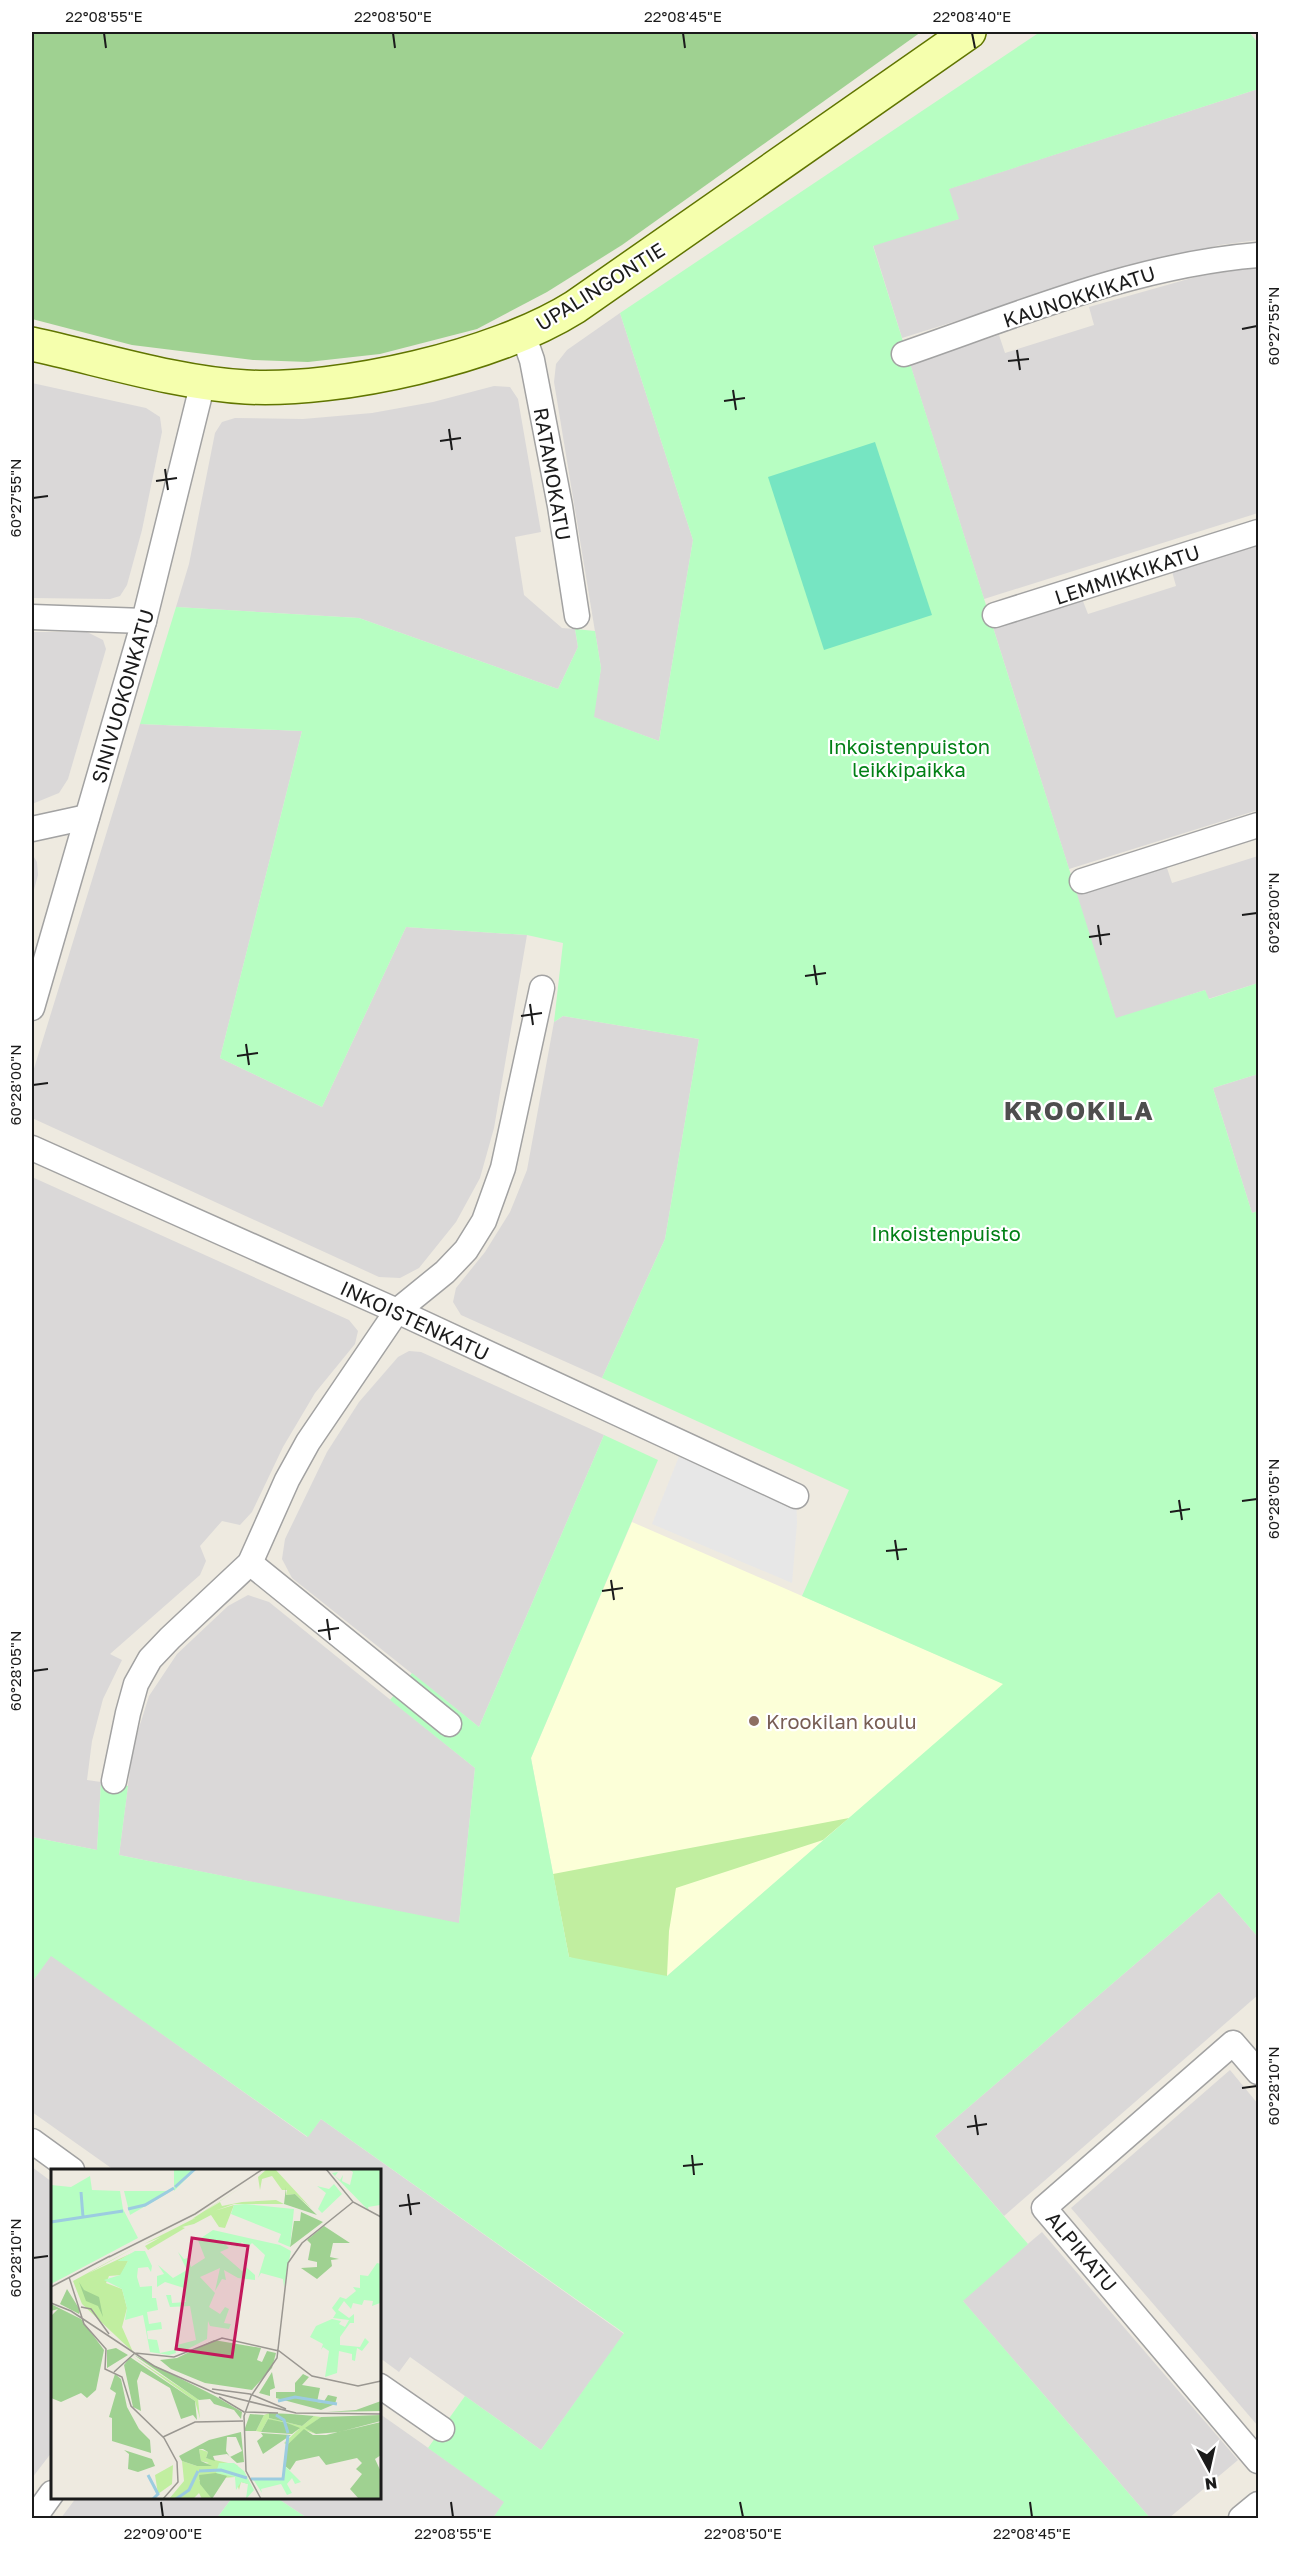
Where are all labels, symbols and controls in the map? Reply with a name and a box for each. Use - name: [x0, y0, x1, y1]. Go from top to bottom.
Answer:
- text: 22°08'55"E: [65, 7, 143, 25]
- text: 22°08'50"E: [354, 7, 432, 25]
- text: 22°08'45"E: [644, 7, 722, 25]
- text: 22°08'40"E: [933, 7, 1011, 25]
- street label: UPALINGONTIE: [531, 237, 669, 335]
- street label: KAUNOKKIKATU: [1000, 260, 1158, 332]
- text: 60°27'55"N: [1264, 287, 1282, 365]
- street label: RATAMOKATU: [529, 406, 577, 542]
- text: 60°27'55"N: [6, 459, 24, 537]
- street label: LEMMIKKIKATU: [1051, 539, 1203, 609]
- street label: SINIVUOKONKATU: [86, 606, 158, 786]
- park label: Inkoistenpuiston leikkipaikka: [828, 734, 990, 781]
- text: 60°28'00"N: [1264, 872, 1282, 954]
- text: 60°28'00"N: [6, 1044, 24, 1126]
- district label: KROOKILA: [1004, 1095, 1154, 1126]
- park label: Inkoistenpuisto: [871, 1221, 1021, 1245]
- street label: INKOISTENKATU: [337, 1275, 493, 1365]
- text: 60°28'05"N: [1264, 1459, 1282, 1539]
- text: 60°28'05"N: [6, 1631, 24, 1711]
- place label: Krookilan koulu: [766, 1709, 917, 1733]
- marker: Krookilan koulu: [747, 1714, 761, 1728]
- text: 60°28'10"N: [1264, 2046, 1282, 2126]
- inset map: [51, 2169, 381, 2499]
- street label: ALPIKATU: [1042, 2206, 1122, 2296]
- text: 60°28'10"N: [6, 2218, 24, 2298]
- north arrow: [1179, 2439, 1239, 2499]
- text: N: [1204, 2473, 1219, 2495]
- text: 22°09'00"E: [124, 2524, 202, 2542]
- text: 22°08'55"E: [414, 2524, 492, 2542]
- text: 22°08'50"E: [704, 2524, 782, 2542]
- text: 22°08'45"E: [993, 2524, 1071, 2542]

